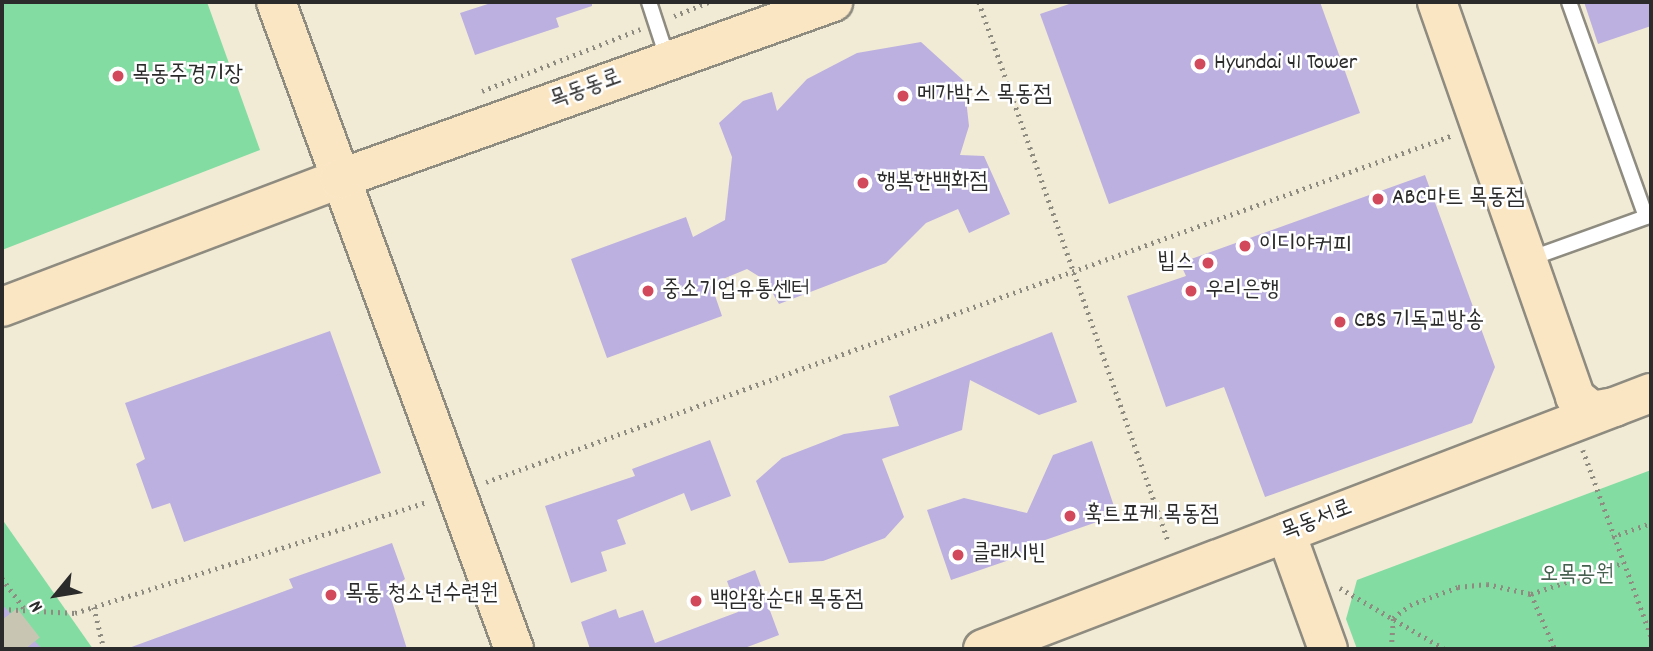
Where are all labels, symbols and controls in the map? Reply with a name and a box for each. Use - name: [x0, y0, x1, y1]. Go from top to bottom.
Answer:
- place label: Hyundai 41 Tower: [1214, 50, 1357, 78]
- marker: Hyundai 41 Tower: [1192, 56, 1208, 72]
- place label: 목동주경기장: [132, 62, 243, 90]
- street label: 목동동로: [546, 64, 626, 116]
- marker: 목동주경기장: [110, 68, 126, 84]
- place label: 메가박스 목동점: [917, 82, 1052, 110]
- marker: 메가박스 목동점: [895, 88, 911, 104]
- place label: 행복한백화점: [877, 169, 988, 197]
- marker: 행복한백화점: [855, 175, 871, 191]
- place label: ABC마트 목동점: [1392, 185, 1525, 213]
- marker: ABC마트 목동점: [1370, 191, 1386, 207]
- place label: 이디야커피: [1259, 232, 1352, 260]
- marker: 이디야커피: [1237, 238, 1253, 254]
- place label: 빕스: [1157, 249, 1194, 277]
- marker: 빕스: [1200, 255, 1216, 271]
- place label: 중소기업유통센터: [662, 277, 810, 305]
- place label: 우리은행: [1205, 277, 1279, 305]
- marker: 중소기업유통센터: [640, 283, 656, 299]
- marker: 우리은행: [1183, 283, 1199, 299]
- place label: CBS 기독교방송: [1354, 308, 1484, 336]
- marker: CBS 기독교방송: [1332, 314, 1348, 330]
- street label: 목동서로: [1277, 495, 1357, 547]
- place label: 훅트포케 목동점: [1084, 502, 1219, 530]
- marker: 훅트포케 목동점: [1062, 508, 1078, 524]
- place label: 클래시빈: [972, 541, 1046, 569]
- marker: 클래시빈: [950, 547, 966, 563]
- north arrow: [21, 560, 91, 630]
- park label: 오목공원: [1540, 562, 1614, 590]
- place label: 목동 청소년수련원: [345, 581, 498, 609]
- marker: 목동 청소년수련원: [323, 587, 339, 603]
- place label: 백암왕순대 목동점: [710, 587, 863, 615]
- marker: 백암왕순대 목동점: [688, 593, 704, 609]
- text: N: [23, 595, 51, 617]

